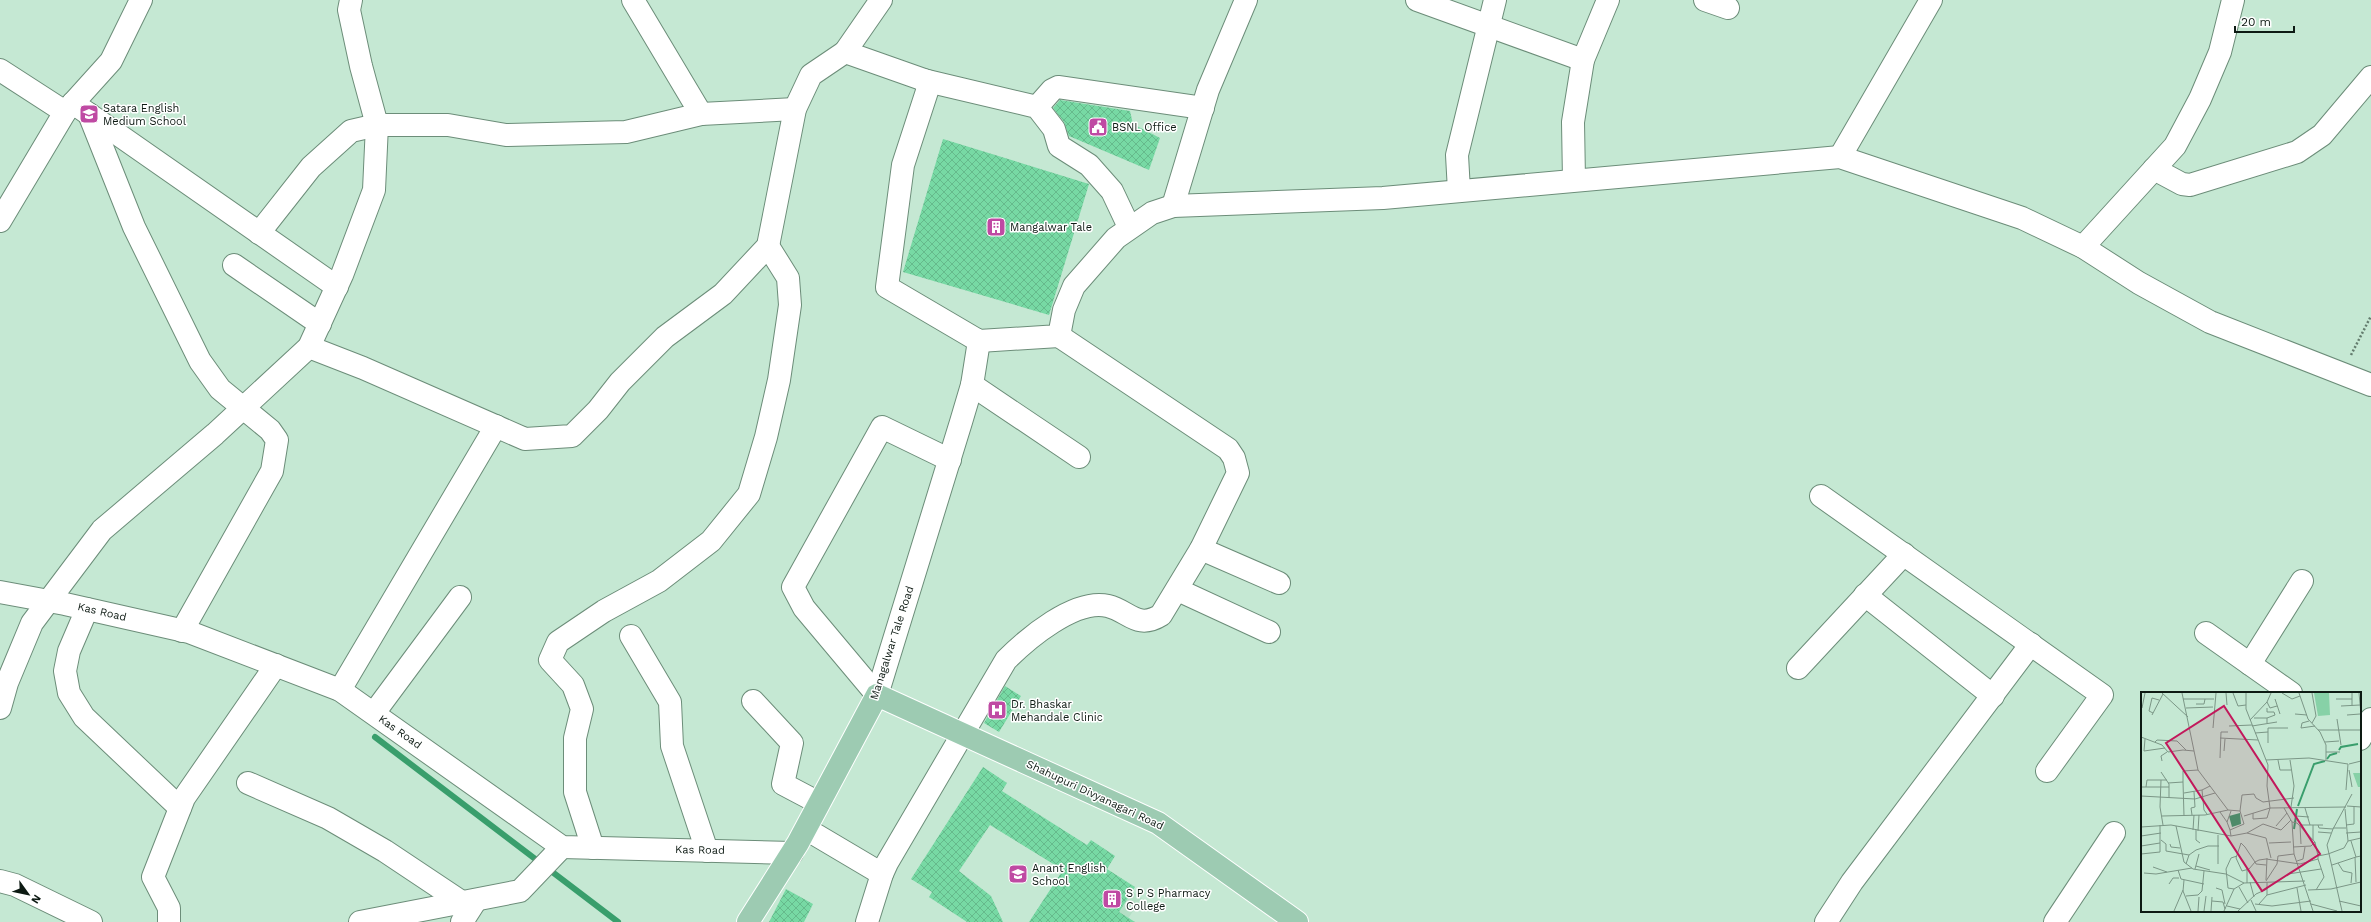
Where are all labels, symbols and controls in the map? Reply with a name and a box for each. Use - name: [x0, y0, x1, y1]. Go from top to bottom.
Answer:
- scale bar: [2235, 8, 2294, 34]
- text: 20 m: [2241, 15, 2271, 29]
- place label: Satara English Medium School: [103, 102, 187, 128]
- school or university icon: Satara English Medium School: [78, 103, 100, 125]
- public building icon: BSNL Office: [1087, 116, 1109, 138]
- place label: BSNL Office: [1112, 121, 1177, 134]
- building icon: Mangalwar Tale: [985, 216, 1007, 238]
- place label: Mangalwar Tale: [1010, 221, 1092, 234]
- street label: Managalwar Tale Road: [867, 584, 917, 702]
- street label: Kas Road: [76, 600, 128, 624]
- inset map: [2141, 692, 2361, 912]
- place label: Dr. Bhaskar Mehandale Clinic: [1011, 698, 1103, 724]
- hospital icon: Dr. Bhaskar Mehandale Clinic: [986, 699, 1008, 721]
- street label: Kas Road: [376, 712, 424, 752]
- street label: Shahupuri Divyanagari Road: [1024, 757, 1166, 833]
- street label: Kas Road: [675, 843, 725, 857]
- place label: Anant English School: [1032, 862, 1106, 888]
- school or university icon: Anant English School: [1007, 863, 1029, 885]
- north arrow: [8, 874, 48, 914]
- place label: S P S Pharmacy College: [1126, 887, 1211, 913]
- building icon: S P S Pharmacy College: [1101, 888, 1123, 910]
- text: N: [28, 892, 44, 906]

